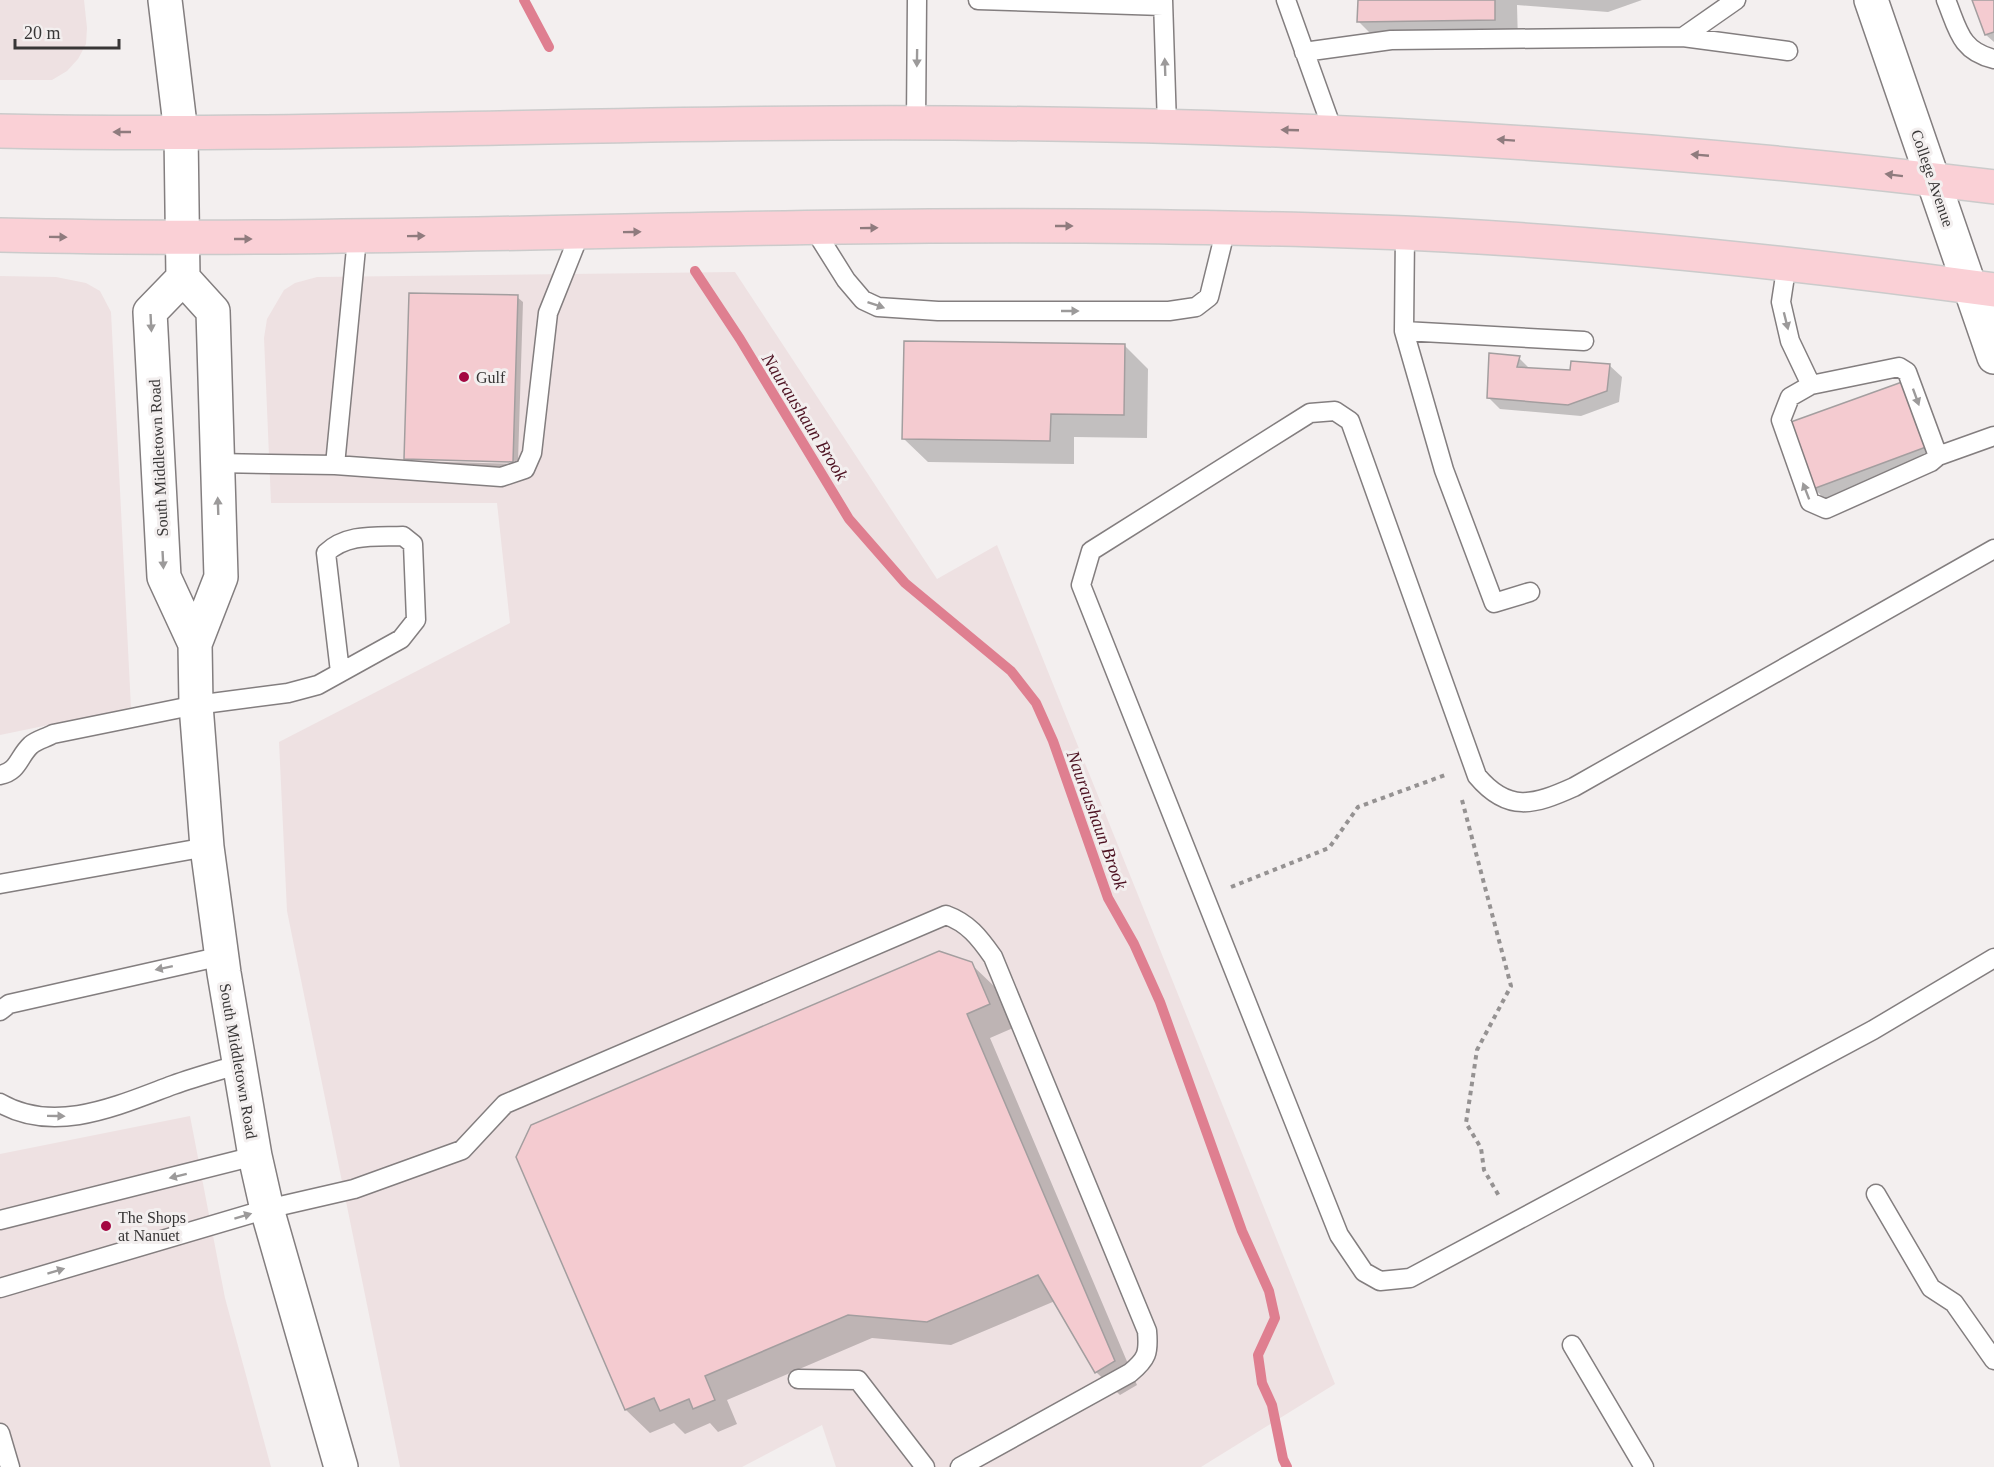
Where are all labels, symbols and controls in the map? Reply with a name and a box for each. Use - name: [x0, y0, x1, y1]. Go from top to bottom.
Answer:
- scale bar: [15, 12, 118, 50]
- text: 20 m: [24, 23, 61, 43]
- one-way arrow: [912, 49, 922, 68]
- one-way arrow: [1161, 58, 1170, 77]
- one-way arrow: [1281, 125, 1300, 134]
- street label: College Avenue: [1907, 127, 1957, 229]
- one-way arrow: [113, 128, 132, 137]
- one-way arrow: [1496, 135, 1515, 145]
- one-way arrow: [1691, 150, 1710, 159]
- one-way arrow: [1885, 170, 1904, 179]
- one-way arrow: [1054, 221, 1073, 231]
- one-way arrow: [859, 223, 878, 233]
- one-way arrow: [622, 228, 641, 237]
- one-way arrow: [49, 232, 68, 241]
- one-way arrow: [406, 232, 425, 241]
- one-way arrow: [233, 234, 252, 244]
- one-way arrow: [867, 300, 885, 310]
- one-way arrow: [1060, 306, 1079, 316]
- one-way arrow: [1781, 311, 1791, 330]
- one-way arrow: [146, 314, 155, 333]
- water label: Nauraushaun Brook: [757, 349, 853, 485]
- place label: Gulf: [476, 369, 506, 386]
- marker: Gulf: [457, 370, 471, 384]
- street label: South Middletown Road: [146, 379, 171, 537]
- one-way arrow: [1912, 388, 1922, 406]
- one-way arrow: [1801, 482, 1811, 500]
- one-way arrow: [213, 497, 223, 516]
- one-way arrow: [158, 550, 167, 569]
- water label: Nauraushaun Brook: [1062, 747, 1132, 893]
- one-way arrow: [155, 964, 174, 973]
- street label: South Middletown Road: [216, 982, 261, 1140]
- one-way arrow: [46, 1111, 65, 1120]
- one-way arrow: [169, 1171, 187, 1181]
- place label: The Shops at Nanuet: [118, 1209, 186, 1244]
- one-way arrow: [234, 1211, 252, 1220]
- marker: The Shops at Nanuet: [99, 1219, 113, 1233]
- one-way arrow: [47, 1266, 65, 1275]

